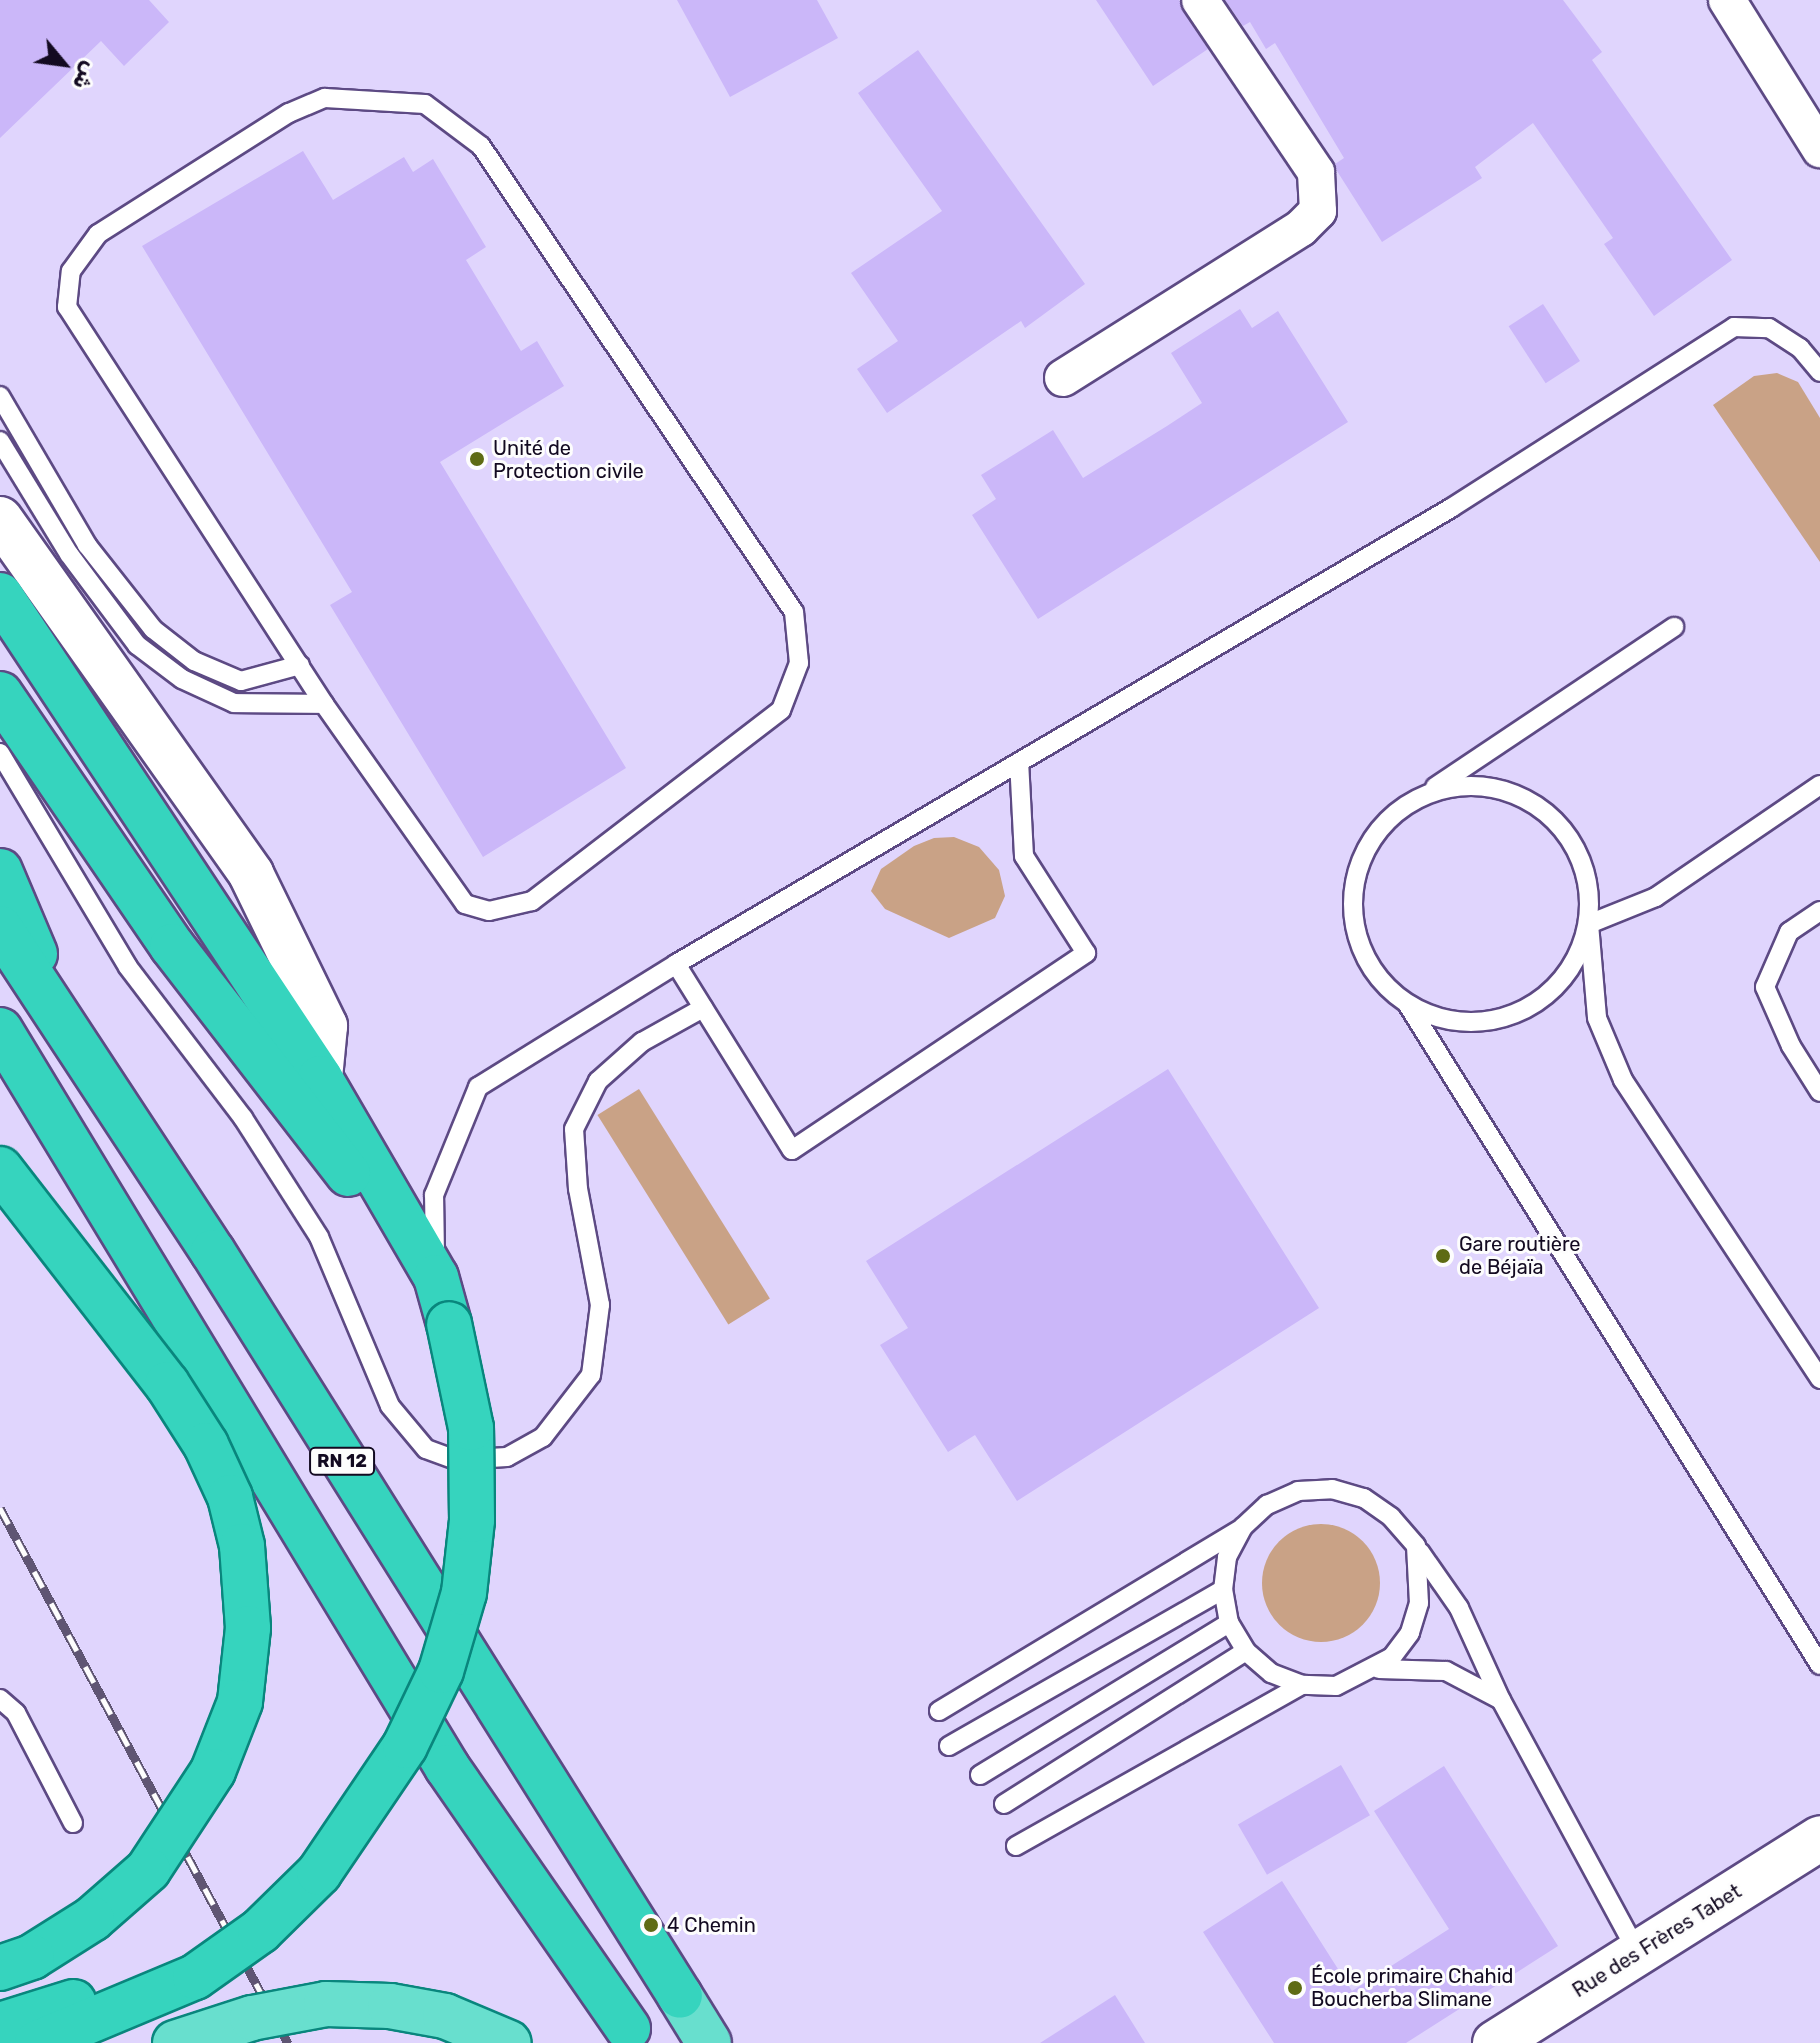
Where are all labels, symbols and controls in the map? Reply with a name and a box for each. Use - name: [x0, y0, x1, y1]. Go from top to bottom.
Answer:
- north arrow: [24, 24, 104, 104]
- text: ش: [67, 57, 104, 95]
- place label: Unité de Protection civile: [493, 436, 644, 483]
- marker: Unité de Protection civile: [468, 450, 486, 468]
- place label: Gare routière de Béjaïa: [1459, 1232, 1581, 1279]
- marker: Gare routière de Béjaïa: [1434, 1247, 1452, 1265]
- road number: RN 12: [308, 1447, 376, 1475]
- street label: Rue des Frères Tabet: [1568, 1879, 1746, 2003]
- place label: 4 Chemin: [667, 1913, 756, 1937]
- marker: 4 Chemin: [642, 1916, 660, 1934]
- place label: École primaire Chahid Boucherba Slimane: [1311, 1964, 1513, 2011]
- marker: École primaire Chahid Boucherba Slimane: [1286, 1979, 1304, 1997]

